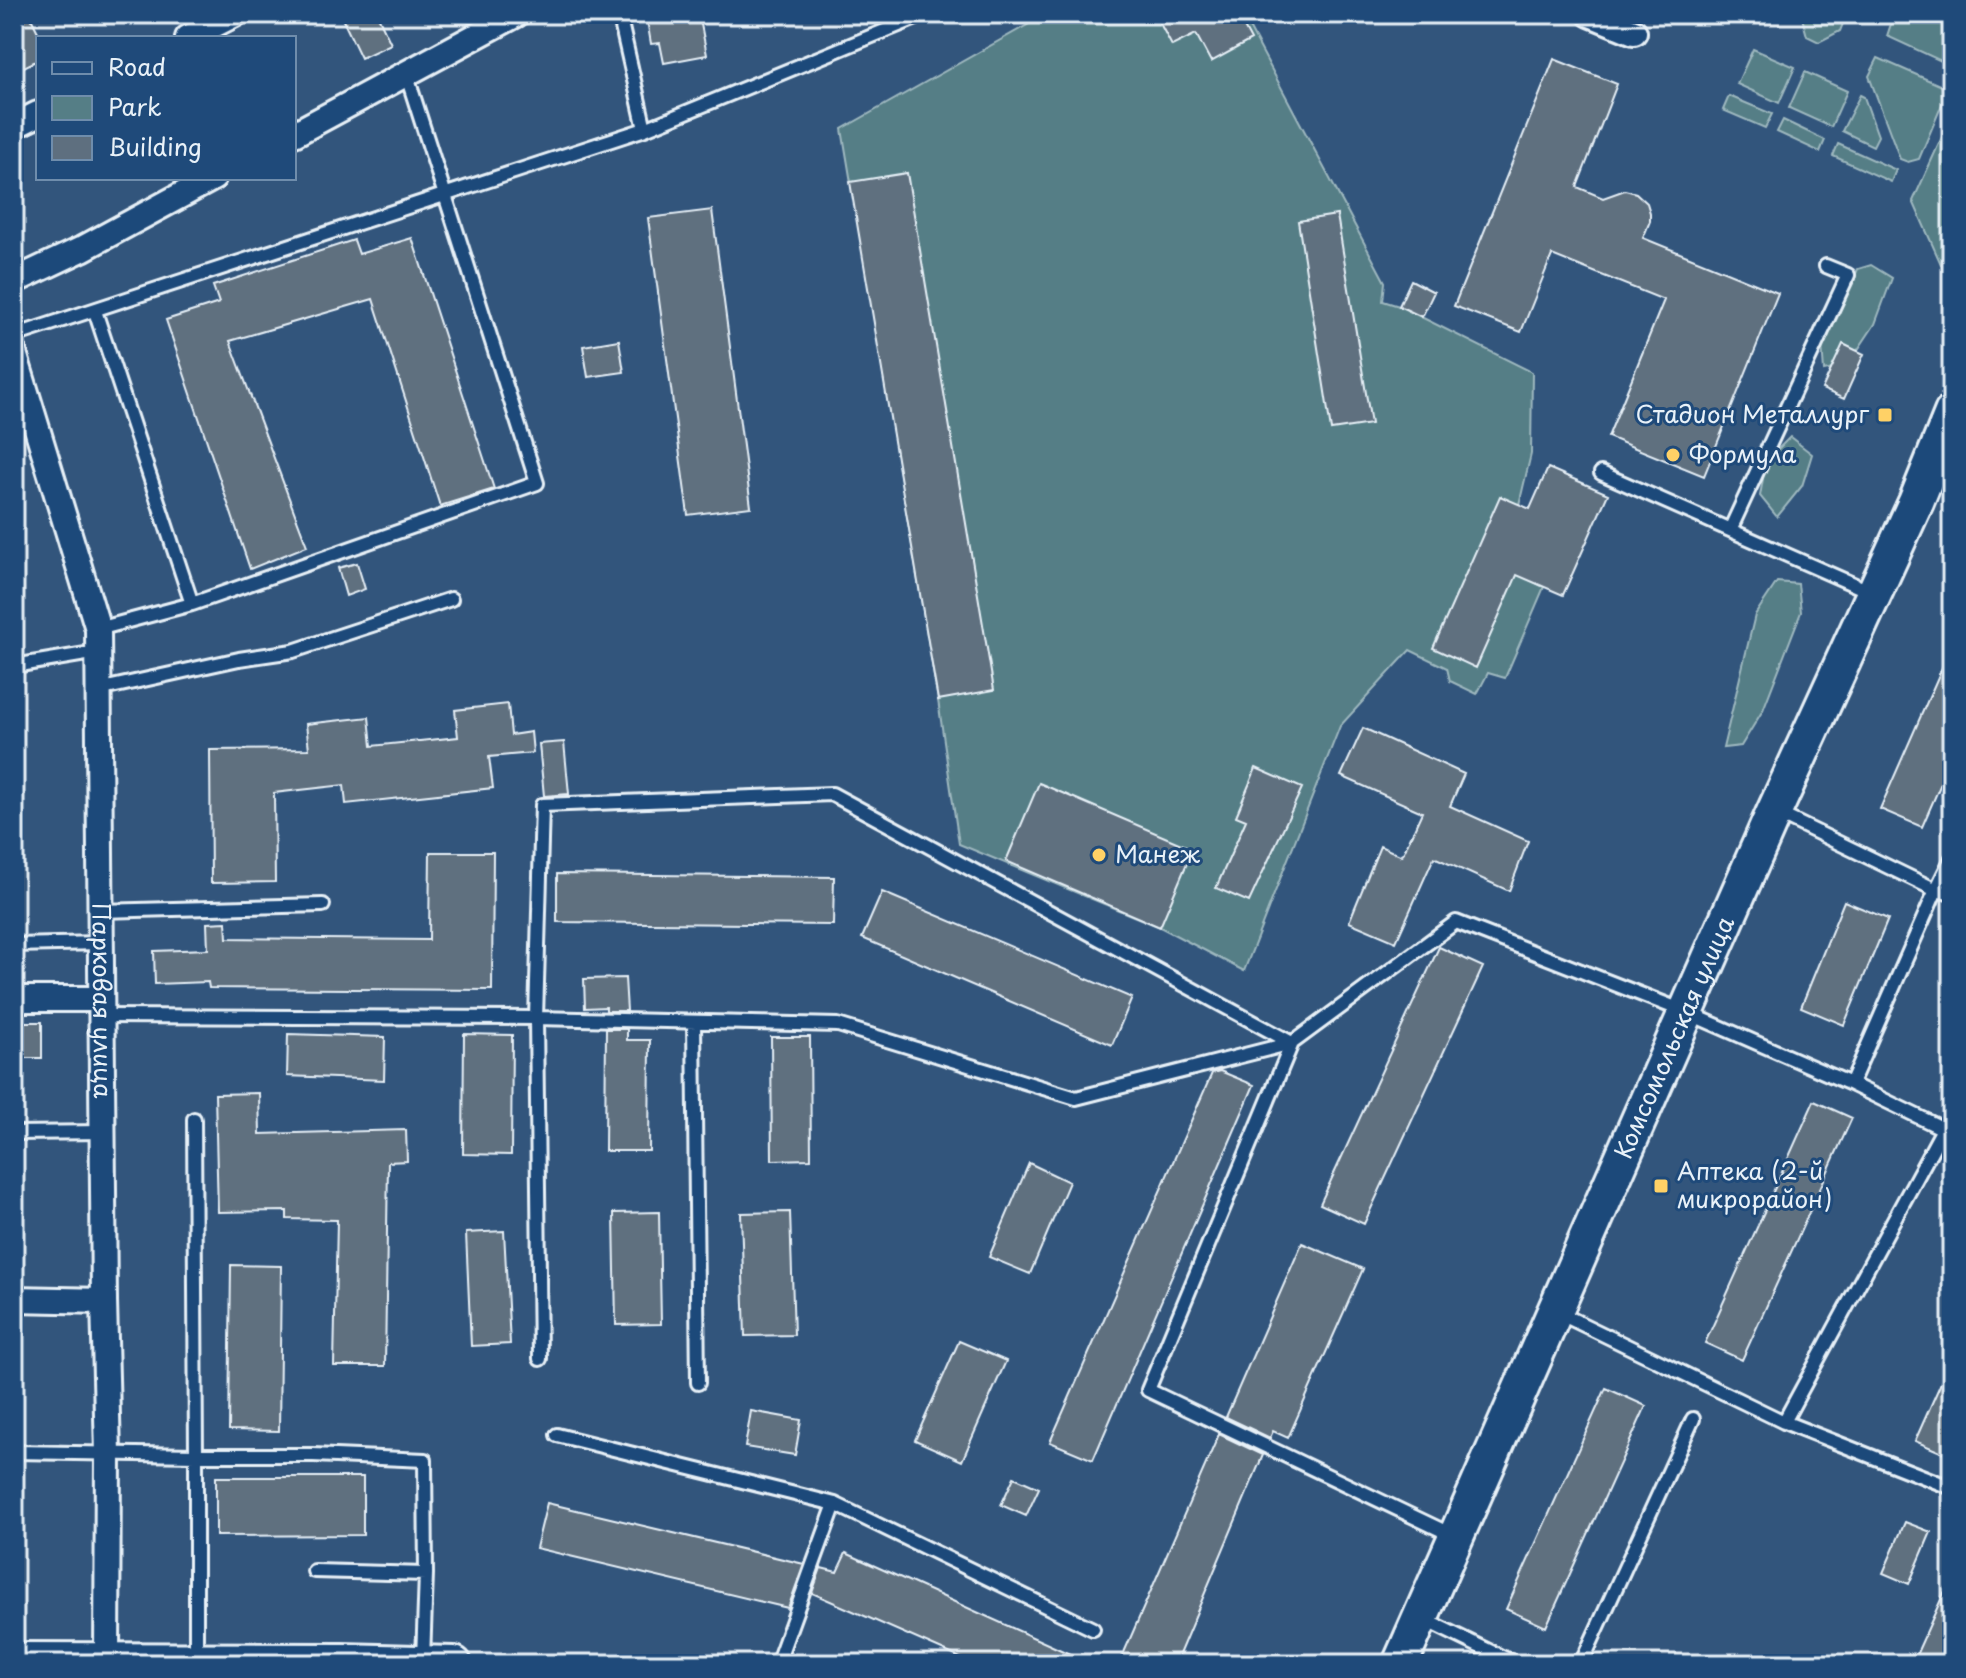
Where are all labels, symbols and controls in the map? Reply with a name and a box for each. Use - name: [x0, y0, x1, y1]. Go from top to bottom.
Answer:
- legend: [36, 36, 296, 180]
- text: Road: [108, 48, 166, 84]
- text: Park: [108, 88, 162, 124]
- text: Building: [108, 128, 202, 164]
- place label: Стадион Металлург: [1635, 395, 1869, 431]
- marker: Стадион Металлург: [1876, 406, 1894, 424]
- place label: Формула: [1689, 435, 1797, 471]
- marker: Формула: [1664, 446, 1682, 464]
- place label: Манеж: [1115, 835, 1200, 871]
- marker: Манеж: [1090, 846, 1108, 864]
- street label: Парковая улица: [84, 903, 122, 1098]
- street label: Комсомольская улица: [1604, 910, 1742, 1164]
- place label: Аптека (2-й микрорайон): [1677, 1152, 1832, 1216]
- marker: Аптека (2-й микрорайон): [1652, 1177, 1670, 1195]

